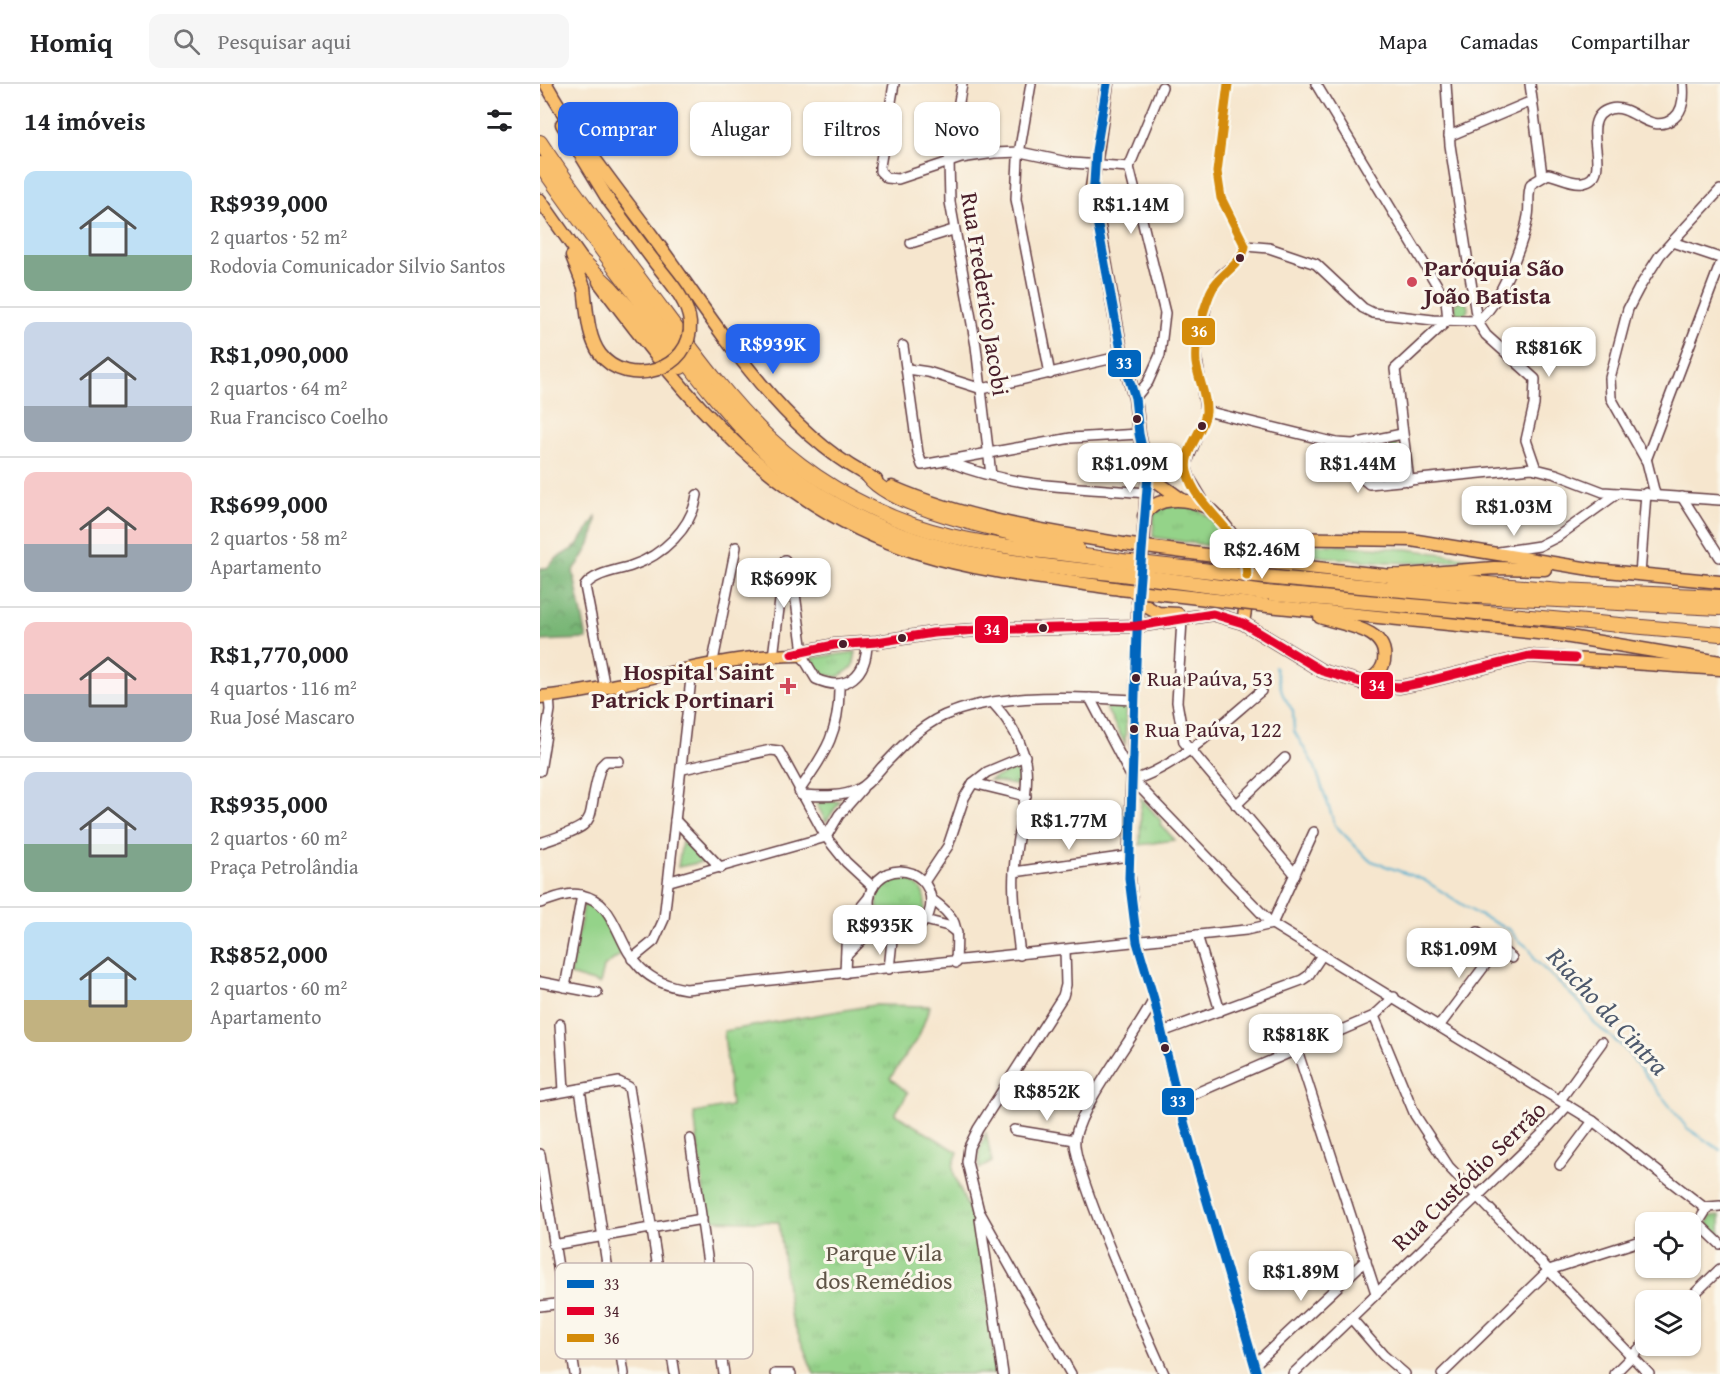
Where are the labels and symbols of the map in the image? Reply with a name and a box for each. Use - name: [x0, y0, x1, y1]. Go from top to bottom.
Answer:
- pin: R$1.14M: [1076, 184, 1186, 235]
- street label: Rua Frederico Jacobi: [952, 190, 1019, 399]
- place label: Paróquia São João Batista: [1420, 250, 1564, 313]
- unlabelled marker: [1234, 252, 1246, 264]
- marker: Paróquia São João Batista: [1405, 275, 1419, 289]
- line badge: 36: [1181, 317, 1216, 346]
- text: 36: [1191, 319, 1207, 343]
- pin: R$939K: [724, 324, 822, 375]
- pin: R$816K: [1500, 327, 1598, 378]
- line badge: 33: [1107, 349, 1142, 378]
- text: 33: [1116, 351, 1132, 375]
- unlabelled marker: [1131, 413, 1143, 425]
- unlabelled marker: [1196, 420, 1208, 432]
- pin: R$1.09M: [1075, 443, 1185, 494]
- pin: R$1.44M: [1303, 443, 1413, 494]
- pin: R$1.03M: [1459, 486, 1569, 537]
- pin: R$2.46M: [1207, 529, 1317, 580]
- pin: R$699K: [735, 558, 833, 609]
- line badge: 34: [974, 615, 1009, 644]
- text: 34: [984, 617, 1000, 641]
- unlabelled marker: [1037, 622, 1049, 634]
- unlabelled marker: [896, 632, 908, 644]
- unlabelled marker: [837, 638, 849, 650]
- place label: Hospital Saint Patrick Portinari: [591, 654, 774, 717]
- place label: Rua Paúva, 53: [1147, 662, 1273, 694]
- line badge: 34: [1360, 671, 1394, 700]
- marker: Rua Paúva, 53: [1130, 672, 1142, 684]
- text: 34: [1369, 673, 1385, 697]
- marker: Hospital Saint Patrick Portinari: [779, 677, 797, 695]
- place label: Rua Paúva, 122: [1145, 713, 1282, 745]
- marker: Rua Paúva, 122: [1128, 723, 1140, 735]
- pin: R$1.77M: [1014, 800, 1124, 851]
- pin: R$935K: [831, 905, 929, 956]
- pin: R$1.09M: [1404, 928, 1514, 979]
- water label: Riacho da Cintra: [1538, 937, 1678, 1084]
- pin: R$818K: [1247, 1014, 1345, 1065]
- unlabelled marker: [1159, 1042, 1171, 1054]
- pin: R$852K: [998, 1071, 1096, 1122]
- line badge: 33: [1161, 1087, 1195, 1116]
- text: 33: [1170, 1089, 1186, 1113]
- street label: Rua Custódio Serrão: [1383, 1092, 1554, 1259]
- park label: Parque Vila dos Remédios: [815, 1235, 953, 1298]
- pin: R$1.89M: [1246, 1251, 1356, 1302]
- legend: [555, 1263, 753, 1359]
- text: 33: [604, 1272, 619, 1296]
- text: 34: [604, 1299, 620, 1323]
- text: 36: [604, 1326, 620, 1350]

